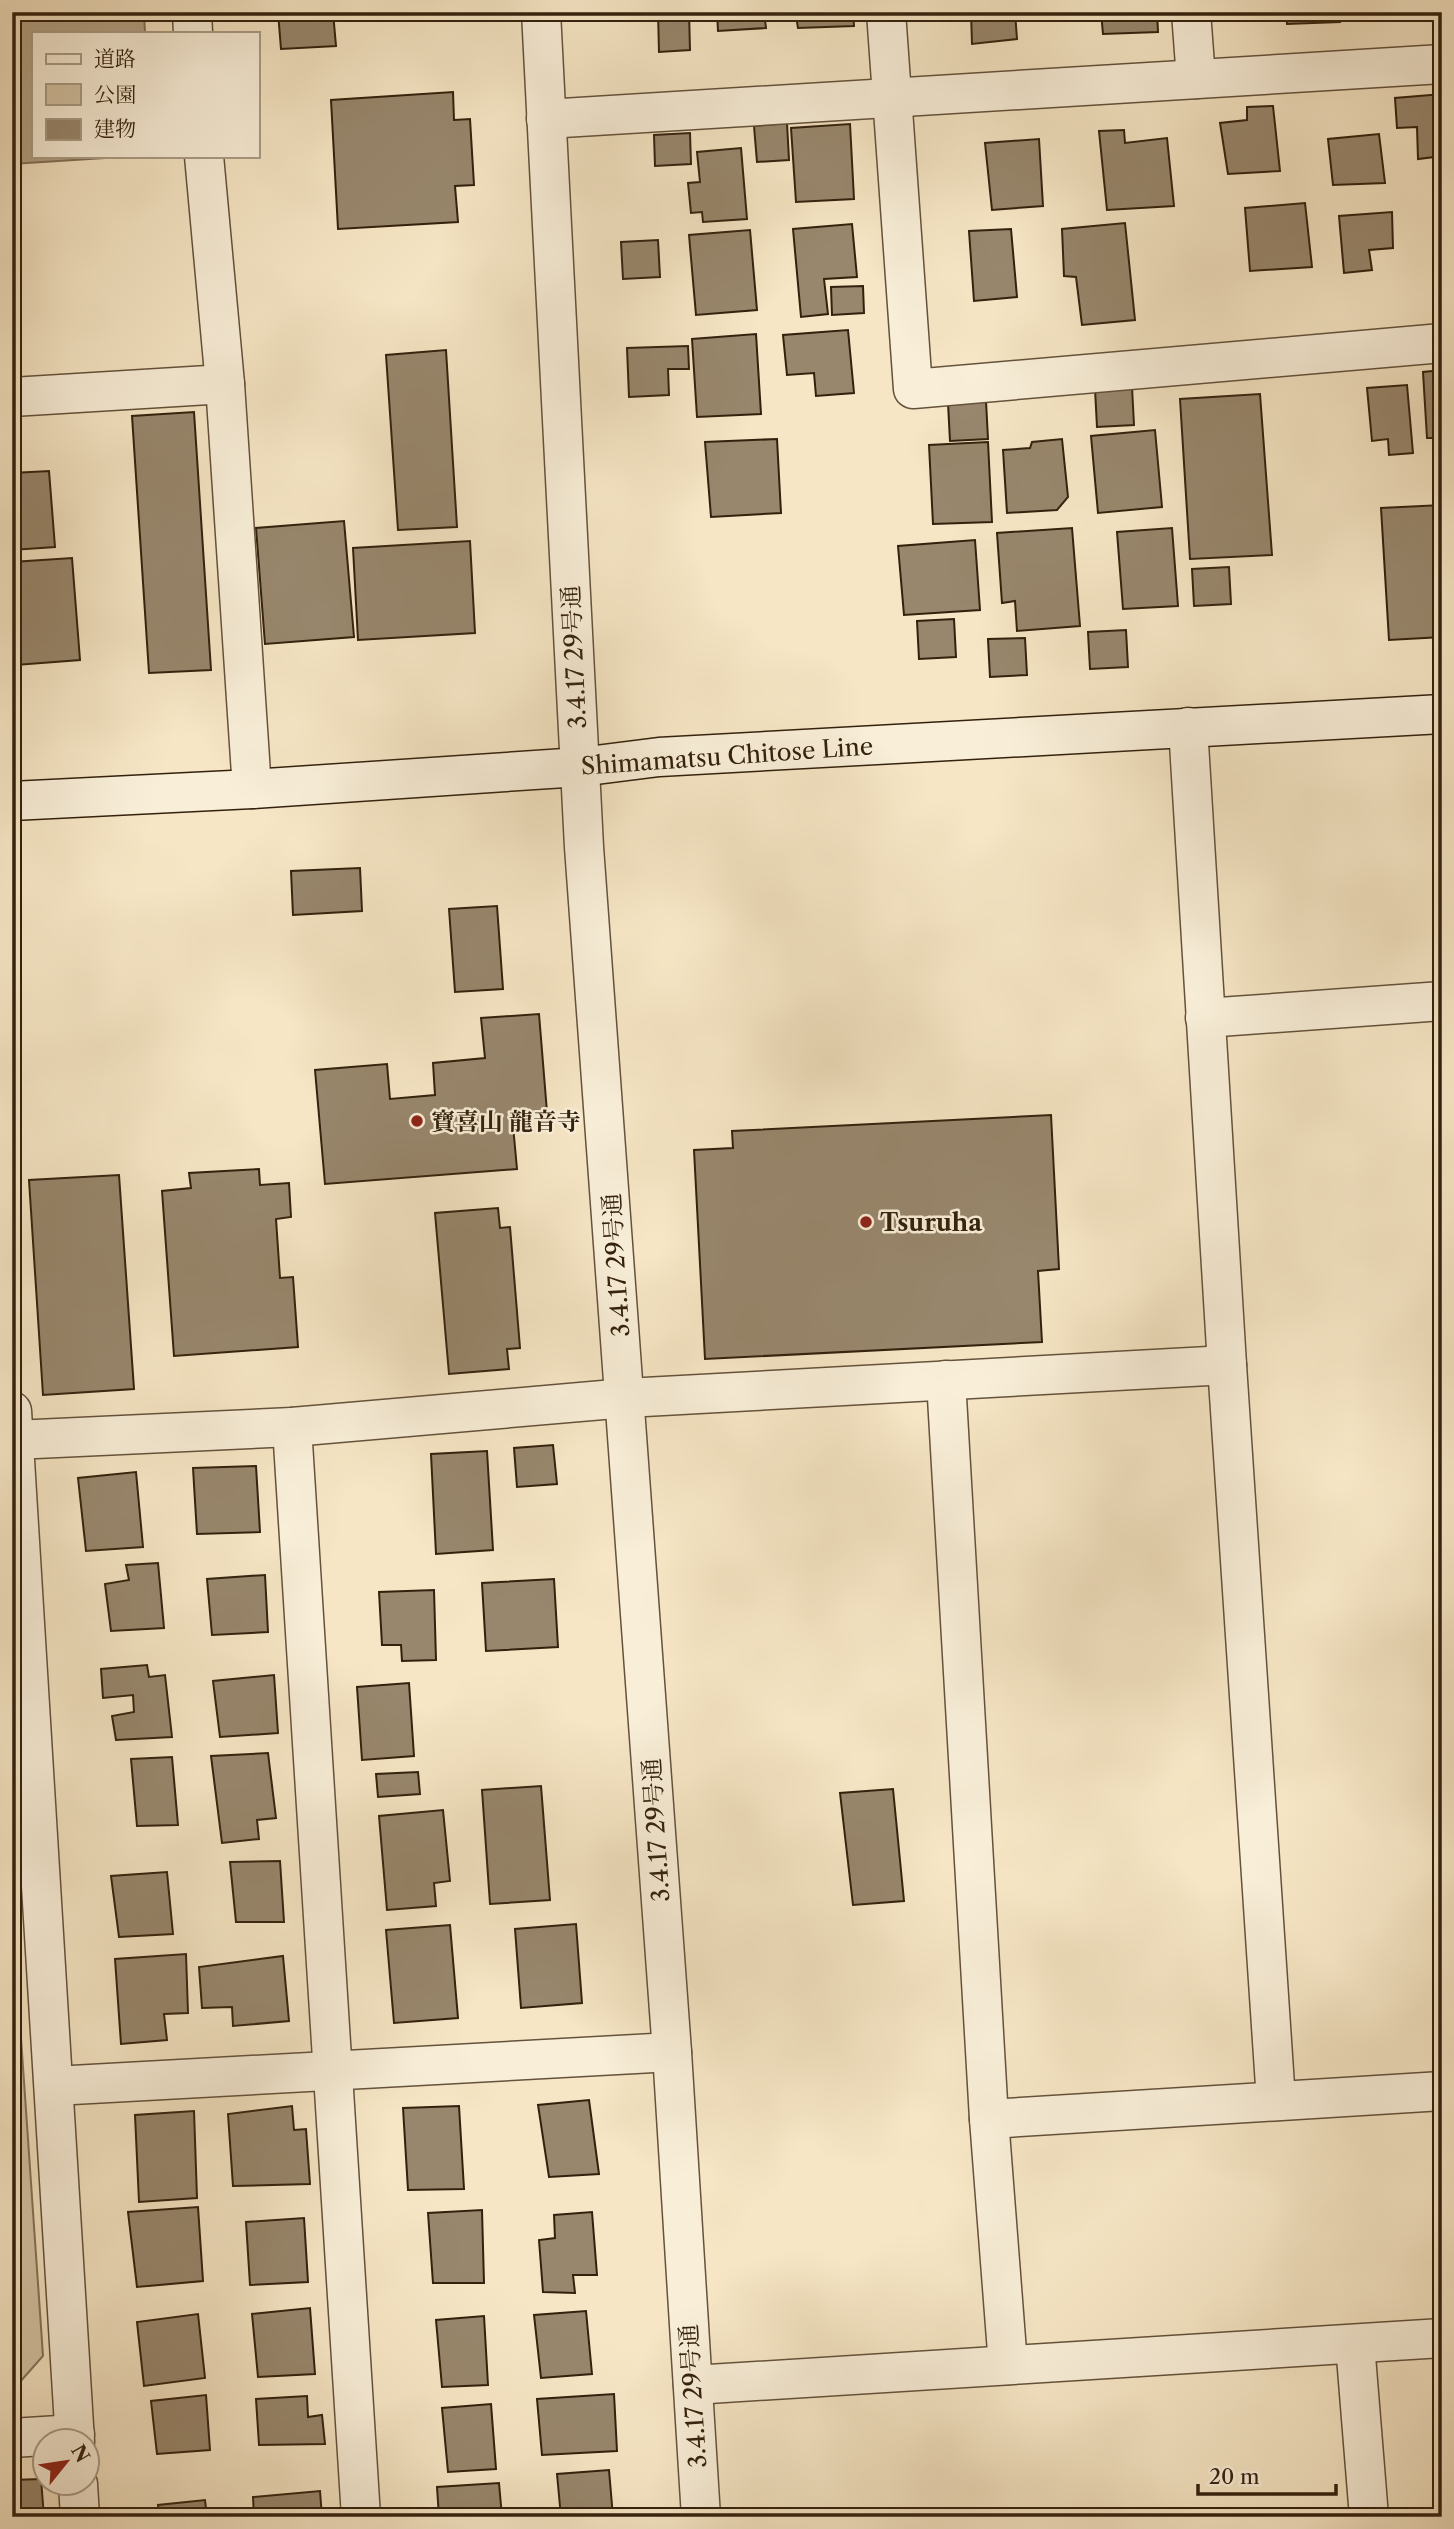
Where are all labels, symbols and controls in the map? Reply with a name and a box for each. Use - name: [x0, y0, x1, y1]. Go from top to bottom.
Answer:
- legend: [32, 32, 259, 158]
- text: 道路: [94, 46, 136, 71]
- text: 公園: [94, 82, 136, 107]
- text: 建物: [94, 116, 136, 141]
- street label: 3.4.17 29号通: [556, 584, 592, 730]
- street label: Shimamatsu Chitose Line: [580, 731, 874, 781]
- place label: 寶喜山 龍音寺: [431, 1107, 581, 1136]
- marker: 寶喜山 龍音寺: [409, 1113, 425, 1129]
- street label: 3.4.17 29号通: [597, 1192, 635, 1338]
- place label: Tsuruha: [880, 1208, 983, 1237]
- marker: Tsuruha: [858, 1214, 874, 1230]
- street label: 3.4.17 29号通: [637, 1757, 675, 1903]
- street label: 3.4.17 29号通: [674, 2323, 712, 2469]
- north arrow: [32, 2428, 102, 2498]
- text: N: [66, 2441, 94, 2467]
- scale bar: [1198, 2452, 1337, 2496]
- text: 20 m: [1209, 2464, 1260, 2489]

